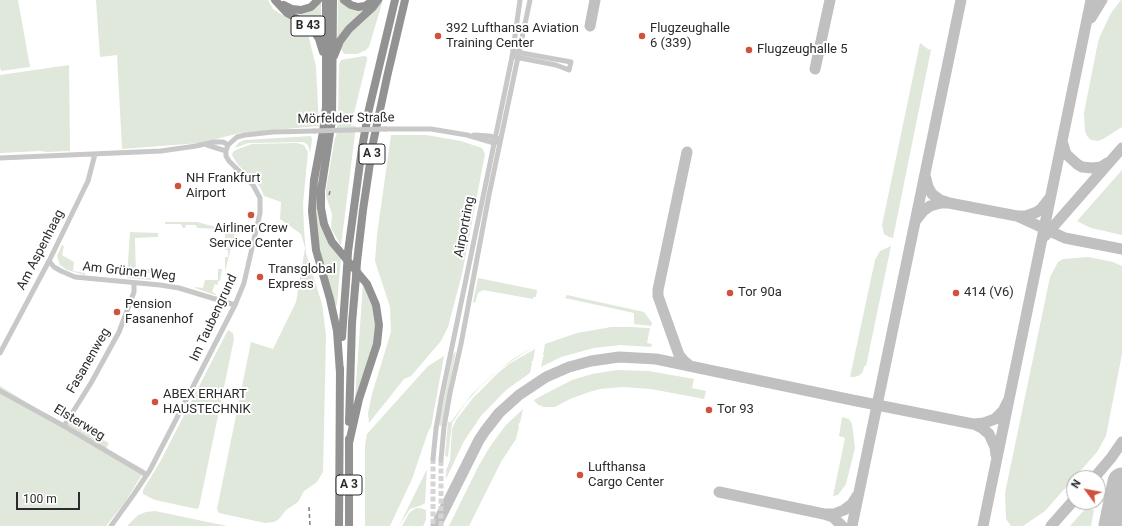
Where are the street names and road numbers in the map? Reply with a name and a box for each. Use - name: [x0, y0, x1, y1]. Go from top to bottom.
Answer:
- road number: B 43: [291, 16, 325, 36]
- street label: Mörfelder Straße: [297, 110, 395, 128]
- road number: A 3: [359, 144, 385, 164]
- street label: Airportring: [451, 195, 479, 259]
- street label: Am Aspenhaag: [14, 207, 68, 293]
- street label: Am Grünen Weg: [82, 259, 176, 285]
- street label: Im Taubengrund: [187, 272, 241, 364]
- street label: Fasanenweg: [64, 325, 114, 397]
- street label: Elsterweg: [51, 402, 107, 444]
- road number: A 3: [336, 475, 362, 495]

